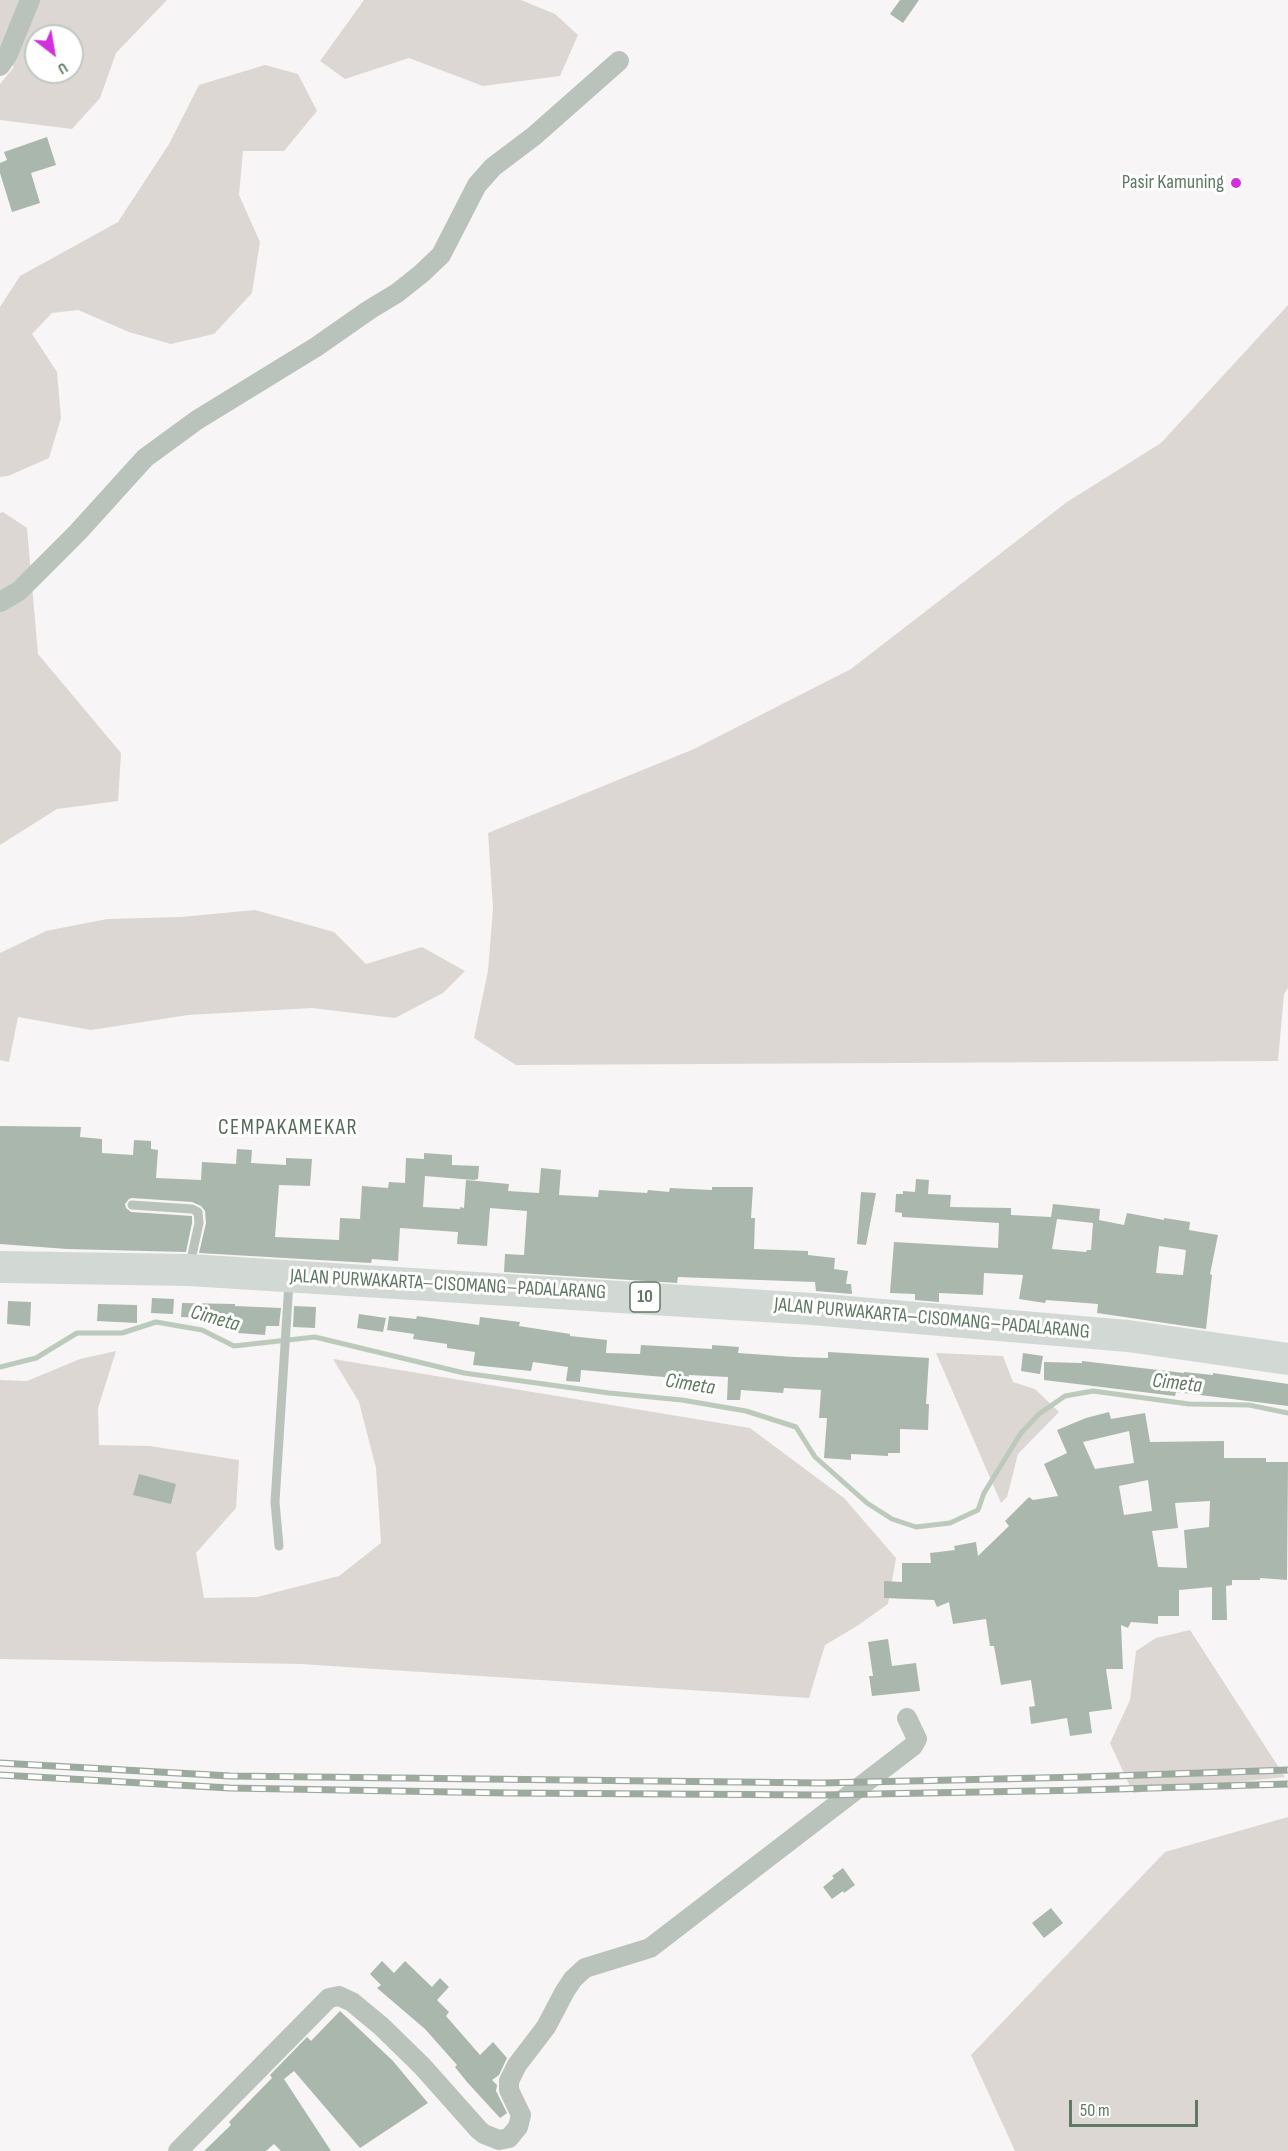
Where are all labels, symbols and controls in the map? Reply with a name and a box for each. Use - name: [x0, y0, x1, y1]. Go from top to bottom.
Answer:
- north arrow: [24, 24, 84, 84]
- text: U: [54, 58, 71, 78]
- place label: Pasir Kamuning: [1122, 171, 1224, 195]
- marker: Pasir Kamuning: [1229, 176, 1243, 190]
- district label: CEMPAKAMEKAR: [218, 1115, 358, 1141]
- street label: JALAN PURWAKARTA–CISOMANG–PADALARANG: [289, 1265, 607, 1305]
- road number: 10: [630, 1282, 660, 1312]
- street label: JALAN PURWAKARTA–CISOMANG–PADALARANG: [773, 1293, 1091, 1345]
- water label: Cimeta: [188, 1300, 242, 1338]
- water label: Cimeta: [663, 1369, 717, 1401]
- water label: Cimeta: [1151, 1369, 1203, 1399]
- scale bar: [1072, 2088, 1201, 2126]
- text: 50 m: [1080, 2100, 1110, 2121]

